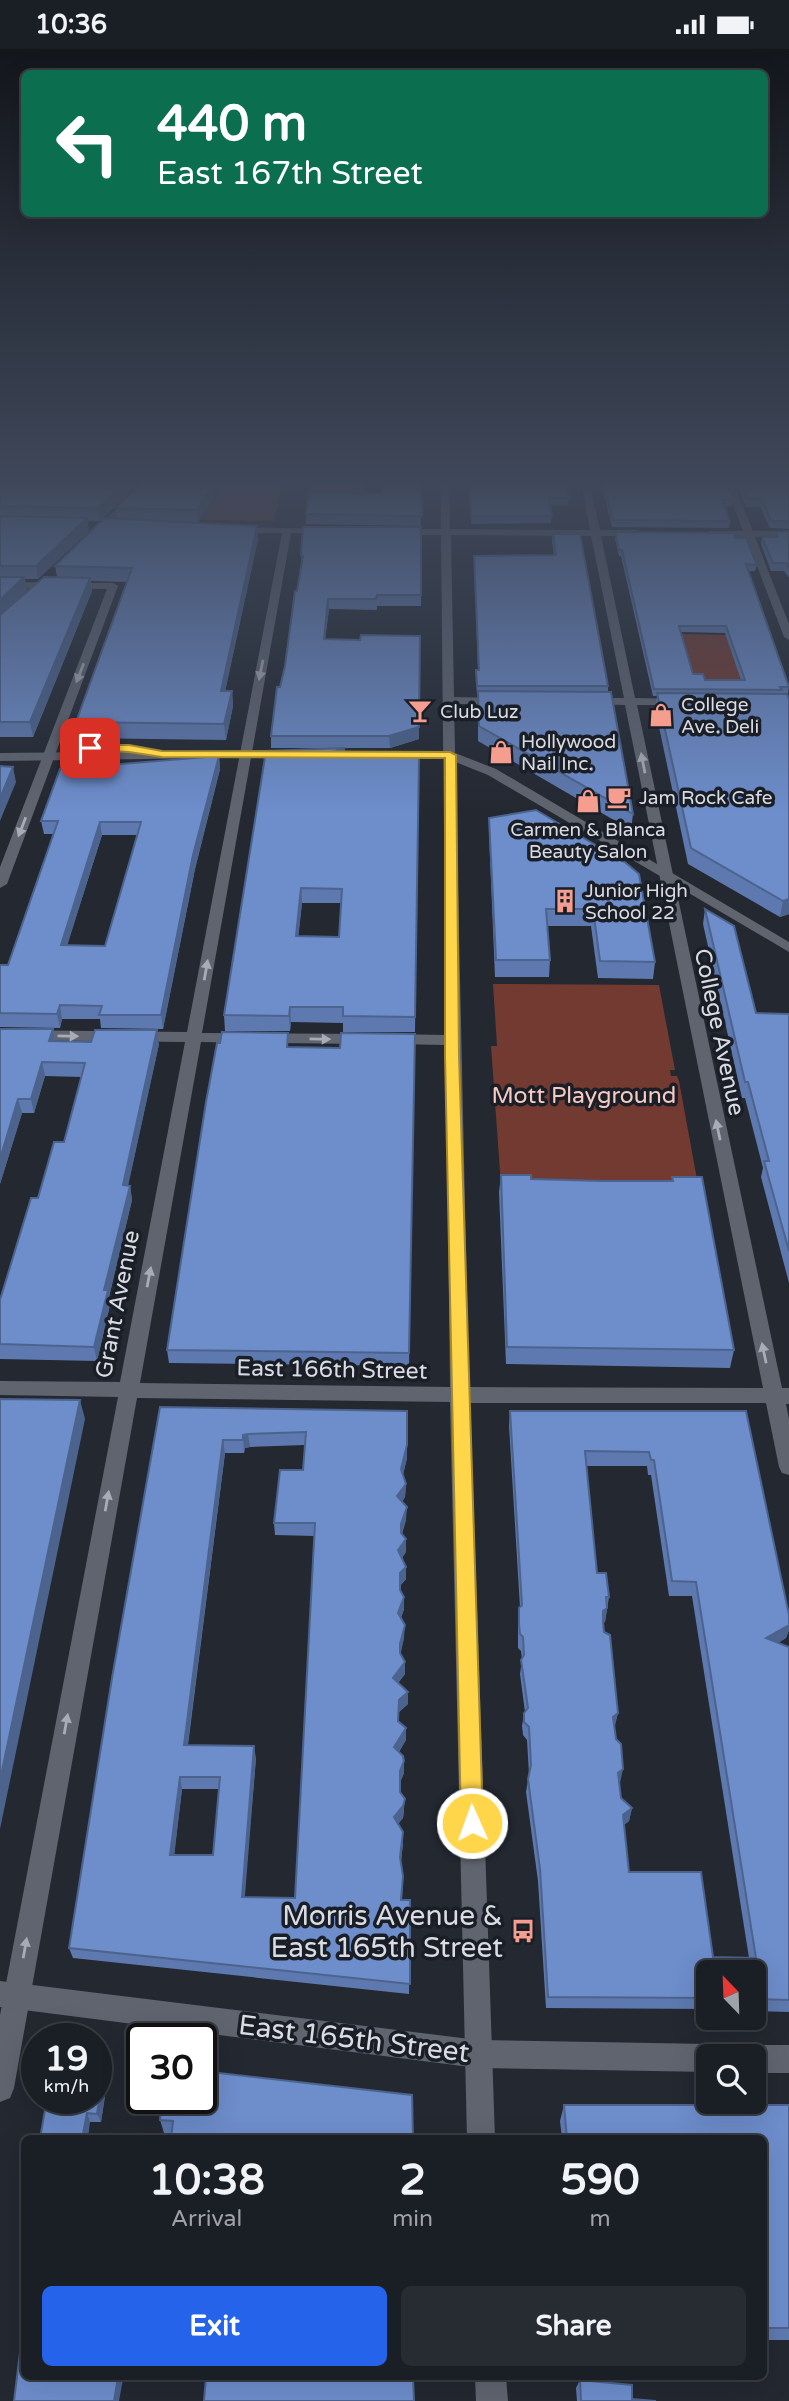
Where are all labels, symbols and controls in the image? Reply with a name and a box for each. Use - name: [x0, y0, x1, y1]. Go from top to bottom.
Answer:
- text: 10:36: [35, 9, 107, 40]
- text: 440 m: [157, 95, 307, 154]
- icon: left: [42, 98, 133, 189]
- text: East 167th Street: [157, 155, 423, 193]
- one-way arrow: [255, 659, 266, 681]
- one-way arrow: [75, 662, 86, 683]
- place label: College Ave. Deli: [681, 694, 759, 738]
- bar icon: Club Luz: [406, 697, 434, 725]
- place label: Club Luz: [440, 701, 518, 723]
- shop icon: College Ave. Deli: [647, 701, 675, 729]
- pin: [60, 718, 120, 778]
- icon: arrive: [71, 729, 109, 767]
- place label: Hollywood Nail Inc.: [521, 731, 616, 775]
- shop icon: Hollywood Nail Inc.: [487, 738, 515, 766]
- one-way arrow: [637, 752, 648, 774]
- cafe icon: Jam Rock Cafe: [605, 783, 633, 811]
- shop icon: Carmen & Blanca Beauty Salon: [574, 787, 602, 815]
- place label: Jam Rock Cafe: [639, 787, 773, 809]
- one-way arrow: [16, 816, 27, 837]
- place label: Carmen & Blanca Beauty Salon: [510, 819, 666, 863]
- place label: Junior High School 22: [585, 880, 688, 924]
- building icon: Junior High School 22: [551, 887, 579, 915]
- street label: College Avenue: [688, 946, 750, 1118]
- one-way arrow: [200, 959, 211, 981]
- one-way arrow: [57, 1030, 79, 1042]
- one-way arrow: [309, 1033, 331, 1045]
- park label: Mott Playground: [492, 1082, 676, 1110]
- one-way arrow: [712, 1119, 723, 1141]
- street label: Grant Avenue: [90, 1228, 146, 1380]
- one-way arrow: [143, 1266, 154, 1288]
- one-way arrow: [759, 1342, 770, 1364]
- street label: East 166th Street: [236, 1354, 428, 1386]
- one-way arrow: [102, 1490, 113, 1512]
- one-way arrow: [61, 1713, 72, 1735]
- position arrow: [435, 1786, 509, 1860]
- place label: Morris Avenue & East 165th Street: [270, 1899, 503, 1965]
- bus stop icon: Morris Avenue & East 165th Street: [509, 1917, 537, 1945]
- one-way arrow: [20, 1937, 31, 1959]
- north arrow: [696, 1960, 766, 2030]
- map controls: [696, 1960, 766, 2114]
- street label: East 165th Street: [236, 2008, 472, 2070]
- speed limit sign: 30: [126, 2023, 217, 2114]
- text: 19: [45, 2038, 88, 2080]
- button: search: [696, 2044, 766, 2114]
- text: km/h: [44, 2075, 89, 2097]
- text: 10:38: [148, 2155, 265, 2206]
- text: 2: [399, 2155, 426, 2206]
- text: 590: [560, 2155, 640, 2206]
- text: Arrival: [171, 2205, 242, 2233]
- text: min: [392, 2205, 433, 2233]
- text: m: [589, 2205, 611, 2233]
- button: Exit: [42, 2286, 387, 2366]
- button: Share: [401, 2286, 746, 2366]

